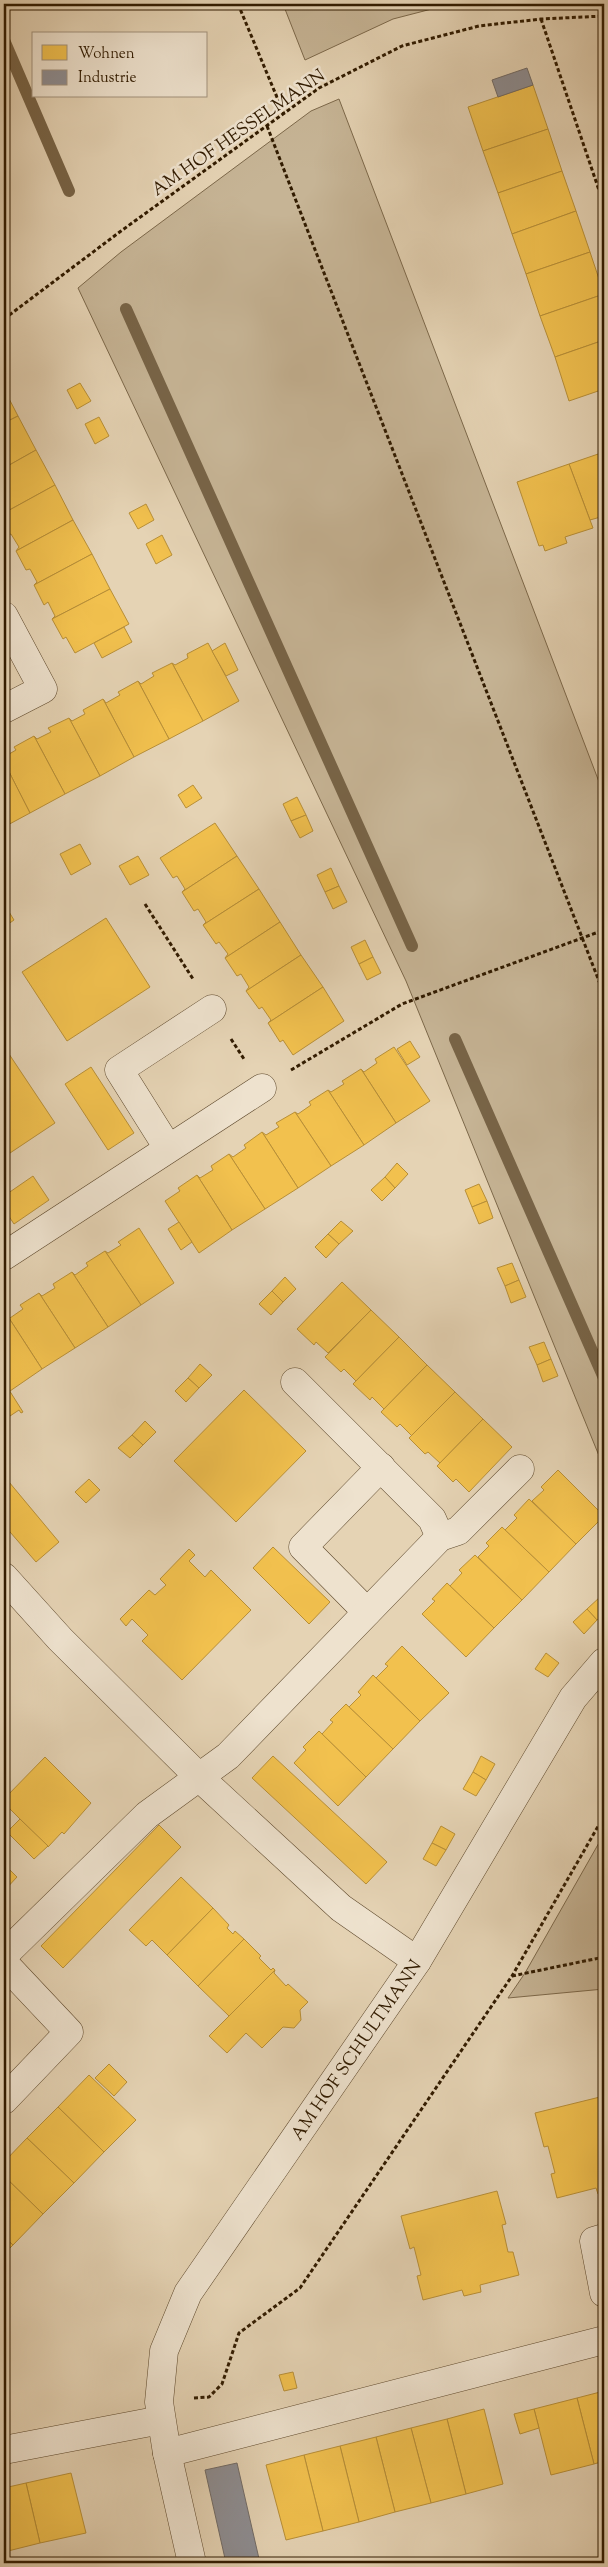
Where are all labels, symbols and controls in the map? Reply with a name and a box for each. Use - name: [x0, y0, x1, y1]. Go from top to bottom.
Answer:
- legend: [32, 32, 208, 98]
- text: Wohnen: [78, 44, 135, 65]
- street label: AM HOF HESSELMANN: [147, 64, 331, 204]
- text: Industrie: [78, 68, 136, 89]
- street label: AM HOF SCHULTMANN: [286, 1955, 429, 2147]

